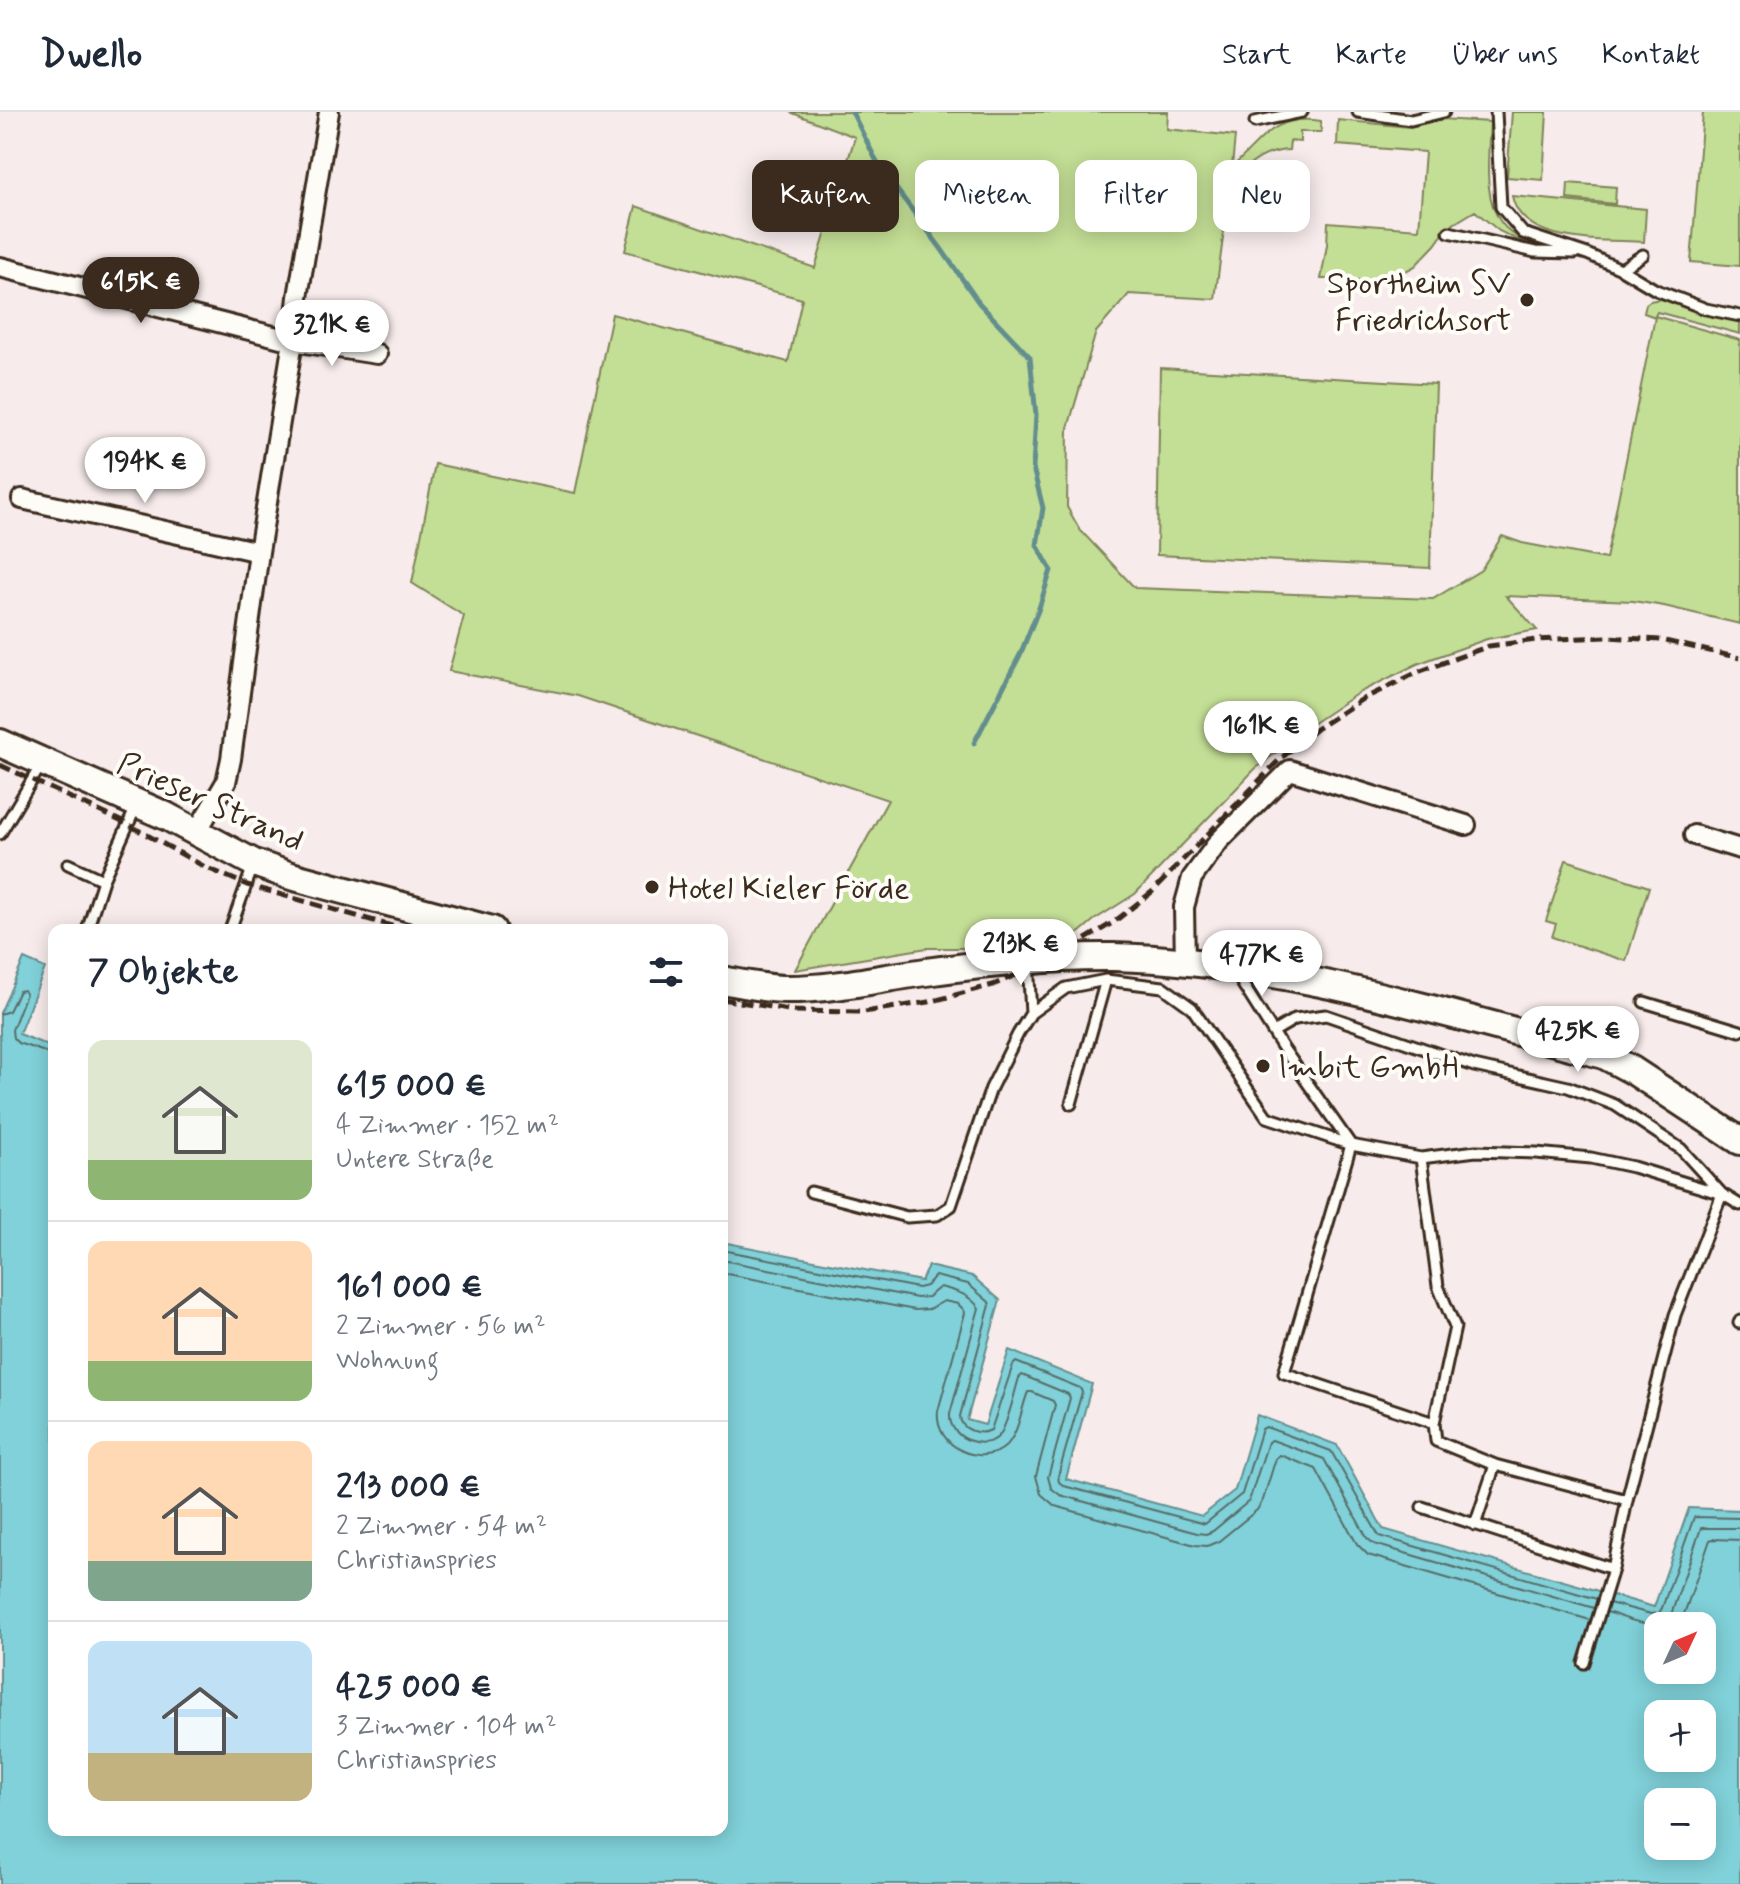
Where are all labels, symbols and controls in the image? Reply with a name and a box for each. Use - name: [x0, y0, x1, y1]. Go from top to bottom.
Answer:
- text: Dwello: [40, 31, 142, 80]
- text: Start: [1222, 37, 1291, 74]
- text: Karte: [1335, 37, 1407, 74]
- text: Über uns: [1451, 37, 1558, 74]
- text: Kontakt: [1602, 37, 1700, 74]
- chip: Kaufen: [752, 160, 899, 232]
- chip: Mieten: [915, 160, 1059, 232]
- chip: Filter: [1075, 160, 1197, 232]
- chip: Neu: [1213, 160, 1310, 232]
- pin: 615K €: [76, 257, 206, 325]
- place label: Sportheim SV Friedrichsort: [1327, 263, 1511, 342]
- text: 615K €: [100, 266, 182, 300]
- marker: Sportheim SV Friedrichsort: [1518, 291, 1536, 309]
- pin: 321K €: [267, 300, 397, 368]
- text: 321K €: [293, 309, 371, 343]
- pin: 194K €: [80, 437, 210, 505]
- text: 194K €: [103, 446, 187, 480]
- pin: 161K €: [1196, 701, 1326, 769]
- text: 161K €: [1222, 710, 1300, 744]
- street label: Prieser Strand: [110, 743, 310, 863]
- place label: Hotel Kieler Förde: [668, 868, 910, 910]
- marker: Hotel Kieler Förde: [643, 878, 661, 896]
- pin: 213K €: [956, 919, 1086, 987]
- text: 213K €: [983, 928, 1059, 962]
- pin: 477K €: [1197, 930, 1327, 998]
- text: 477K €: [1219, 939, 1305, 973]
- text: 7 Objekte: [88, 950, 238, 995]
- icon: filters: [644, 950, 688, 994]
- pin: 425K €: [1513, 1006, 1643, 1074]
- text: 425K €: [1535, 1015, 1621, 1049]
- place label: lmbit GmbH: [1279, 1047, 1459, 1089]
- marker: lmbit GmbH: [1254, 1057, 1272, 1075]
- text: 615 000 €: [336, 1064, 487, 1109]
- icon: home: [152, 1072, 248, 1168]
- text: 4 Zimmer · 152 m²: [336, 1109, 559, 1143]
- text: Untere Straße: [336, 1143, 494, 1177]
- text: 161 000 €: [336, 1265, 483, 1310]
- icon: home: [152, 1273, 248, 1369]
- text: 2 Zimmer · 56 m²: [336, 1310, 546, 1344]
- text: Wohnung: [336, 1344, 439, 1378]
- text: 213 000 €: [336, 1465, 481, 1510]
- icon: home: [152, 1473, 248, 1569]
- text: 2 Zimmer · 54 m²: [336, 1510, 547, 1544]
- text: Christianspries: [336, 1544, 497, 1578]
- north arrow: [1644, 1612, 1716, 1684]
- map controls: [1644, 1612, 1716, 1860]
- text: 425 000 €: [336, 1665, 492, 1710]
- icon: home: [152, 1673, 248, 1769]
- button: +: [1644, 1700, 1716, 1772]
- text: 3 Zimmer · 104 m²: [336, 1710, 556, 1744]
- text: Christianspries: [336, 1744, 497, 1778]
- button: −: [1644, 1788, 1716, 1860]

